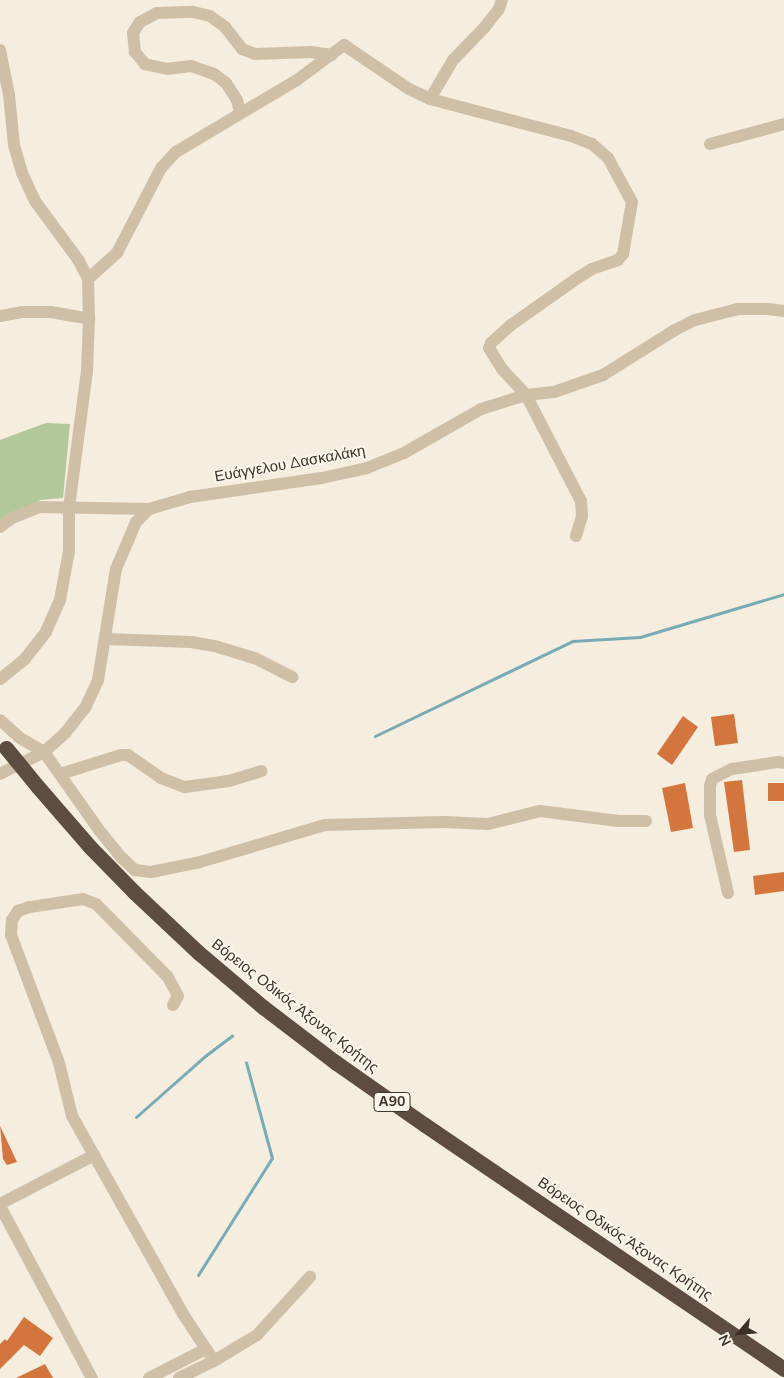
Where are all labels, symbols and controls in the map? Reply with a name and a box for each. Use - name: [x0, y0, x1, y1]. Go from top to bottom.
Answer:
- street label: Ευάγγελου Δασκαλάκη: [213, 442, 367, 486]
- street label: Βόρειος Οδικός Άξονας Κρήτης: [208, 935, 382, 1077]
- road number: Α90: [373, 1090, 411, 1114]
- street label: Βόρειος Οδικός Άξονας Κρήτης: [534, 1174, 716, 1304]
- north arrow: [714, 1308, 764, 1358]
- text: N: [714, 1331, 736, 1349]

